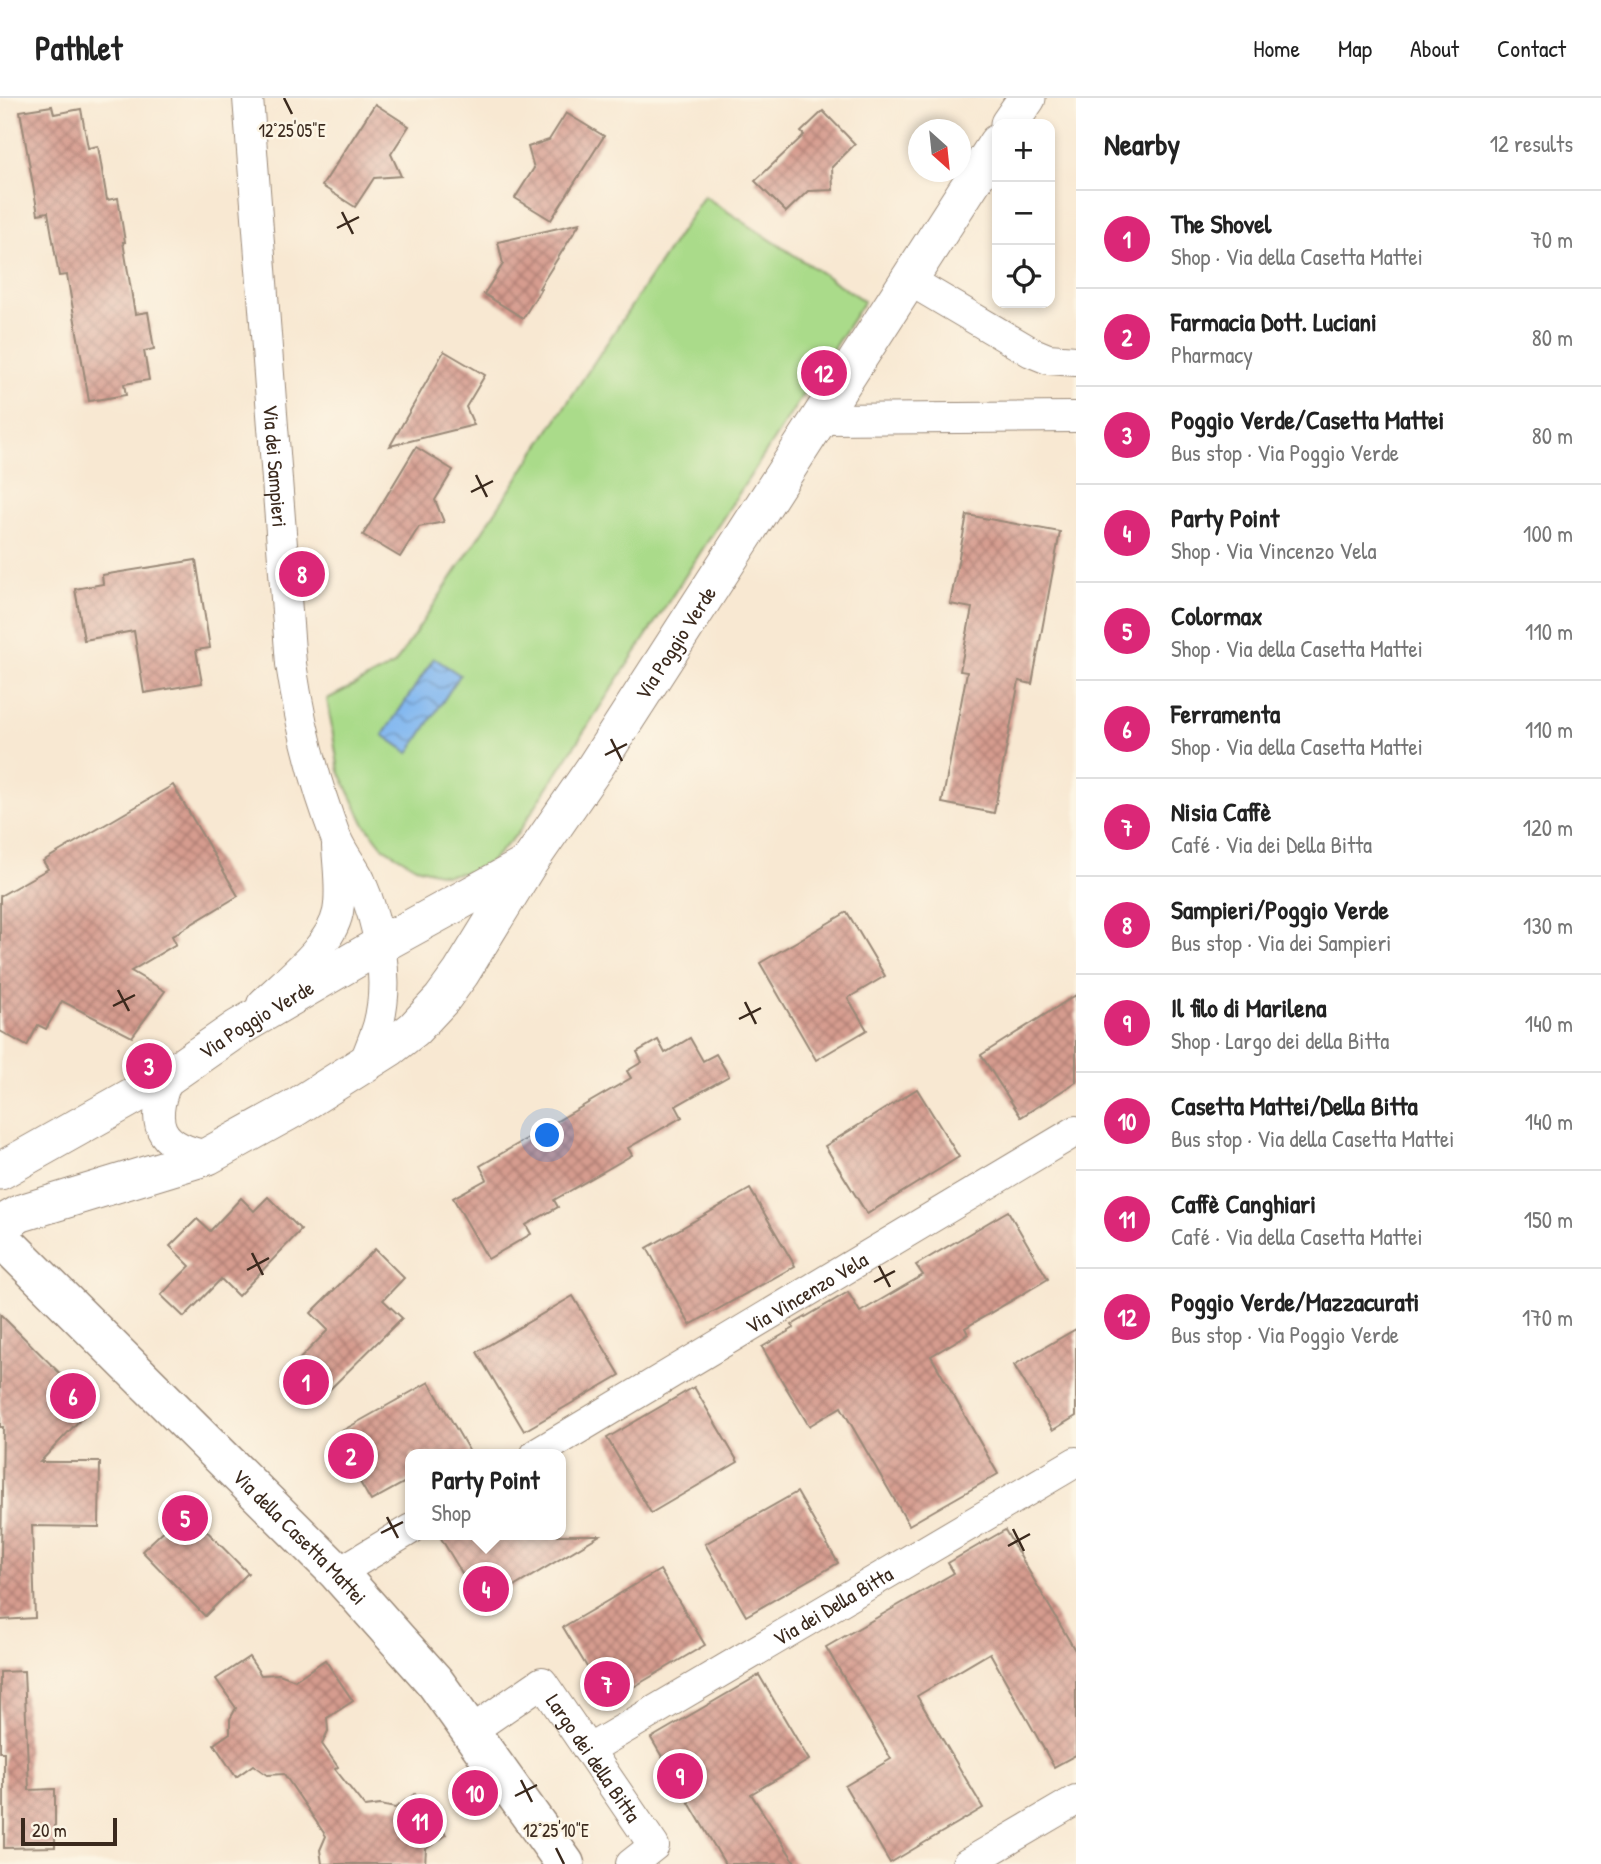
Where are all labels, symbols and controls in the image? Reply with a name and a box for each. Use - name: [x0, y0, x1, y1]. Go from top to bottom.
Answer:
- text: Pathlet: [35, 26, 122, 70]
- text: Home: [1253, 32, 1300, 64]
- text: Map: [1338, 32, 1372, 64]
- text: About: [1410, 32, 1459, 64]
- text: Contact: [1497, 32, 1566, 64]
- text: 12°25'05"E: [258, 118, 326, 143]
- north arrow: [908, 119, 971, 182]
- map controls: [992, 119, 1055, 308]
- button: +: [992, 119, 1055, 182]
- text: Nearby: [1104, 124, 1180, 164]
- text: 12 results: [1490, 128, 1573, 159]
- button: −: [992, 182, 1055, 245]
- text: The Shovel: [1171, 206, 1271, 241]
- text: 1: [1123, 224, 1131, 255]
- text: 70 m: [1530, 224, 1573, 255]
- text: Shop · Via della Casetta Mattei: [1171, 241, 1423, 272]
- button: locate: [992, 245, 1055, 308]
- text: Farmacia Dott. Luciani: [1171, 304, 1377, 339]
- text: 2: [1122, 322, 1132, 353]
- text: 80 m: [1532, 322, 1573, 353]
- text: Pharmacy: [1171, 339, 1253, 370]
- pin: 12: [801, 347, 847, 399]
- text: Poggio Verde/Casetta Mattei: [1171, 402, 1444, 437]
- street label: Via dei Sampieri: [257, 404, 295, 528]
- text: 3: [1122, 420, 1132, 451]
- text: 80 m: [1532, 420, 1573, 451]
- text: Bus stop · Via Poggio Verde: [1171, 437, 1399, 468]
- text: Party Point: [1171, 500, 1279, 535]
- text: 4: [1123, 518, 1131, 549]
- text: 100 m: [1523, 518, 1573, 549]
- text: Shop · Via Vincenzo Vela: [1171, 535, 1376, 566]
- pin: 8: [279, 548, 325, 600]
- street label: Via Poggio Verde: [628, 580, 722, 705]
- text: Colormax: [1171, 598, 1263, 633]
- text: 5: [1122, 616, 1132, 647]
- text: 110 m: [1525, 616, 1573, 647]
- text: Shop · Via della Casetta Mattei: [1171, 633, 1423, 664]
- text: Ferramenta: [1171, 696, 1280, 731]
- text: 6: [1122, 714, 1132, 745]
- text: 110 m: [1525, 714, 1573, 745]
- text: Shop · Via della Casetta Mattei: [1171, 731, 1423, 762]
- text: Nisia Caffè: [1171, 794, 1271, 829]
- text: 7: [1121, 812, 1133, 843]
- text: 120 m: [1523, 812, 1573, 843]
- text: Café · Via dei Della Bitta: [1171, 829, 1372, 860]
- text: Sampieri/Poggio Verde: [1171, 892, 1389, 927]
- text: 8: [1122, 910, 1132, 941]
- text: 130 m: [1523, 910, 1573, 941]
- text: Bus stop · Via dei Sampieri: [1171, 927, 1391, 958]
- street label: Via Poggio Verde: [193, 973, 319, 1065]
- text: Il filo di Marilena: [1171, 990, 1326, 1025]
- text: 9: [1123, 1008, 1131, 1039]
- text: 140 m: [1525, 1008, 1573, 1039]
- text: Shop · Largo dei della Bitta: [1171, 1025, 1389, 1056]
- pin: 3: [126, 1040, 172, 1092]
- text: Casetta Mattei/Della Bitta: [1171, 1088, 1418, 1123]
- text: 10: [1118, 1106, 1136, 1137]
- text: 140 m: [1525, 1106, 1573, 1137]
- your location: [530, 1118, 564, 1152]
- text: Bus stop · Via della Casetta Mattei: [1171, 1123, 1454, 1154]
- text: Caffè Canghiari: [1171, 1186, 1316, 1221]
- text: 11: [1119, 1204, 1135, 1235]
- text: 150 m: [1524, 1204, 1573, 1235]
- text: Café · Via della Casetta Mattei: [1171, 1221, 1423, 1252]
- street label: Via Vincenzo Vela: [740, 1244, 873, 1340]
- text: Poggio Verde/Mazzacurati: [1171, 1284, 1419, 1319]
- text: 12: [1117, 1302, 1137, 1333]
- text: 170 m: [1522, 1302, 1573, 1333]
- text: Bus stop · Via Poggio Verde: [1171, 1319, 1399, 1350]
- pin: 1: [283, 1356, 329, 1408]
- pin: 6: [50, 1370, 96, 1422]
- pin: 2: [328, 1430, 374, 1482]
- popup: [405, 1449, 566, 1540]
- street label: Via della Casetta Mattei: [227, 1462, 374, 1611]
- text: Party Point: [431, 1462, 540, 1497]
- pin: 5: [162, 1492, 208, 1544]
- text: Shop: [431, 1497, 471, 1528]
- street label: Via dei Della Bitta: [767, 1559, 898, 1652]
- pin: 4: [463, 1563, 509, 1615]
- pin: 7: [584, 1658, 630, 1710]
- street label: Largo dei della Bitta: [540, 1688, 648, 1828]
- pin: 9: [657, 1750, 703, 1802]
- pin: 10: [452, 1767, 498, 1819]
- pin: 11: [397, 1795, 443, 1847]
- scale bar: [21, 1815, 117, 1847]
- text: 20 m: [32, 1817, 67, 1843]
- text: 12°25'10"E: [523, 1818, 589, 1843]

